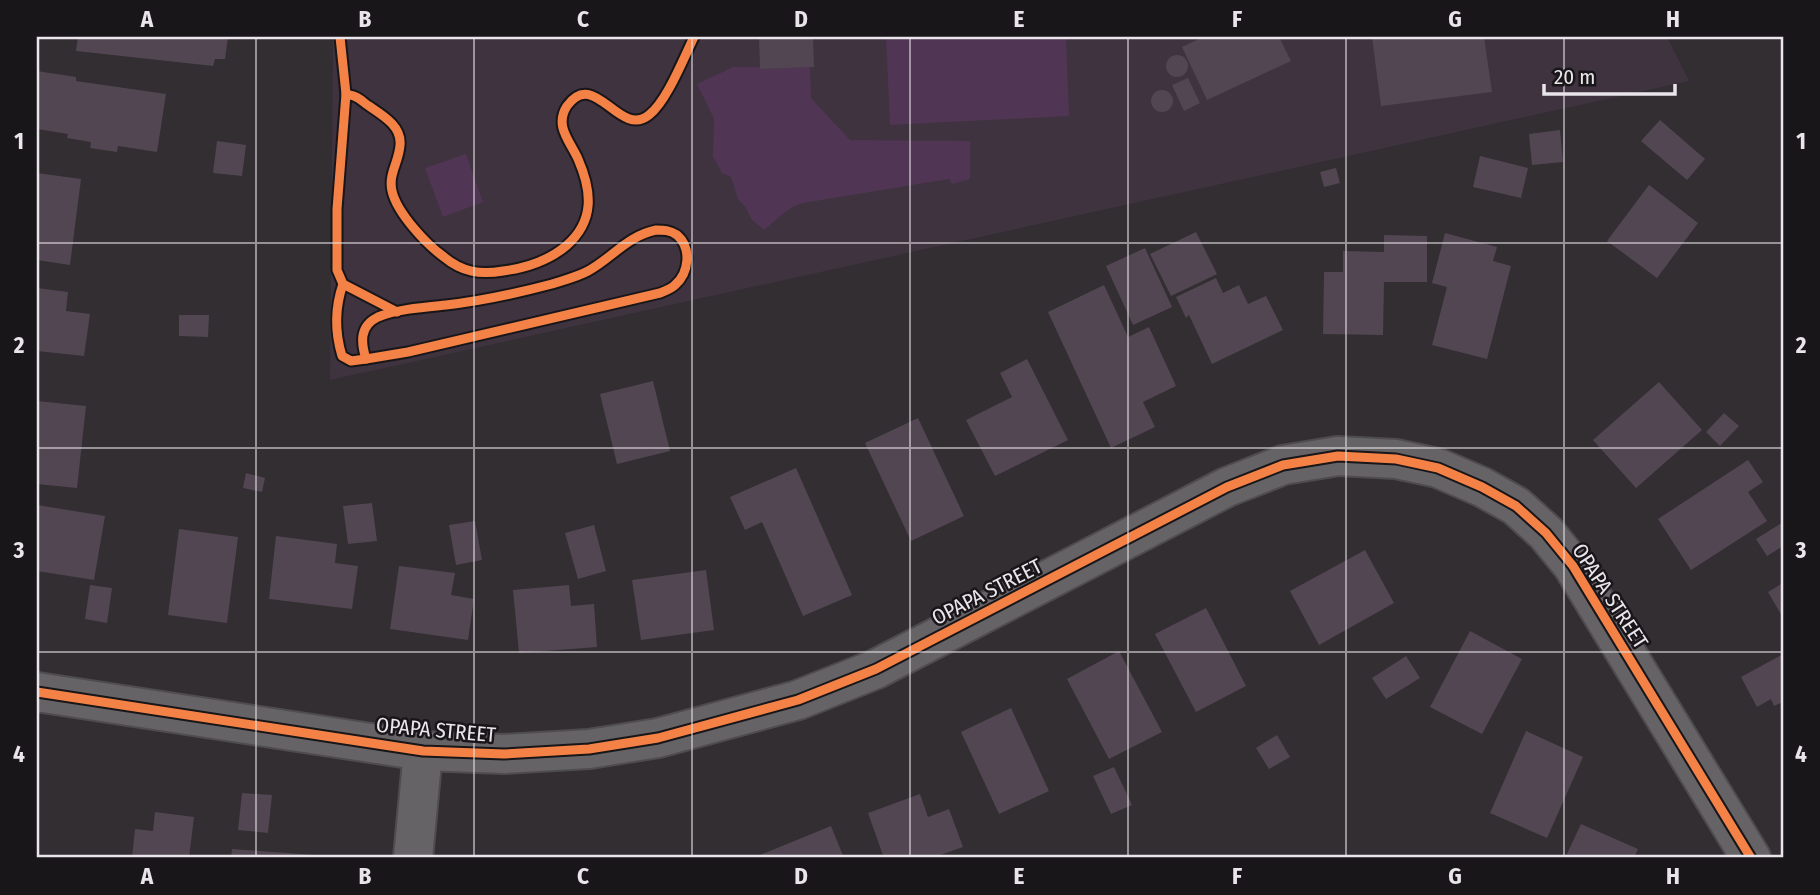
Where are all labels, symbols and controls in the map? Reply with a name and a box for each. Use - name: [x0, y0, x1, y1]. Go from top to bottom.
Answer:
- text: A: [140, 5, 154, 33]
- text: B: [359, 5, 372, 33]
- text: C: [577, 5, 589, 33]
- text: D: [794, 5, 808, 33]
- text: E: [1014, 5, 1025, 33]
- text: F: [1232, 5, 1242, 33]
- text: G: [1448, 5, 1462, 33]
- text: H: [1666, 5, 1680, 33]
- scale bar: [1544, 52, 1675, 96]
- text: 20 m: [1554, 64, 1595, 90]
- text: 1: [14, 127, 24, 155]
- text: 1: [1796, 127, 1806, 155]
- text: 2: [13, 331, 25, 359]
- text: 2: [1795, 331, 1807, 359]
- text: 3: [13, 536, 25, 564]
- text: 3: [1795, 536, 1807, 564]
- street label: OPAPA STREET: [1566, 539, 1654, 654]
- street label: OPAPA STREET: [928, 553, 1047, 631]
- street label: OPAPA STREET: [375, 712, 497, 748]
- text: 4: [13, 740, 25, 768]
- text: 4: [1795, 740, 1807, 768]
- text: A: [140, 862, 154, 890]
- text: B: [359, 862, 372, 890]
- text: C: [577, 862, 589, 890]
- text: D: [794, 862, 808, 890]
- text: E: [1014, 862, 1025, 890]
- text: F: [1232, 862, 1242, 890]
- text: G: [1448, 862, 1462, 890]
- text: H: [1666, 862, 1680, 890]

